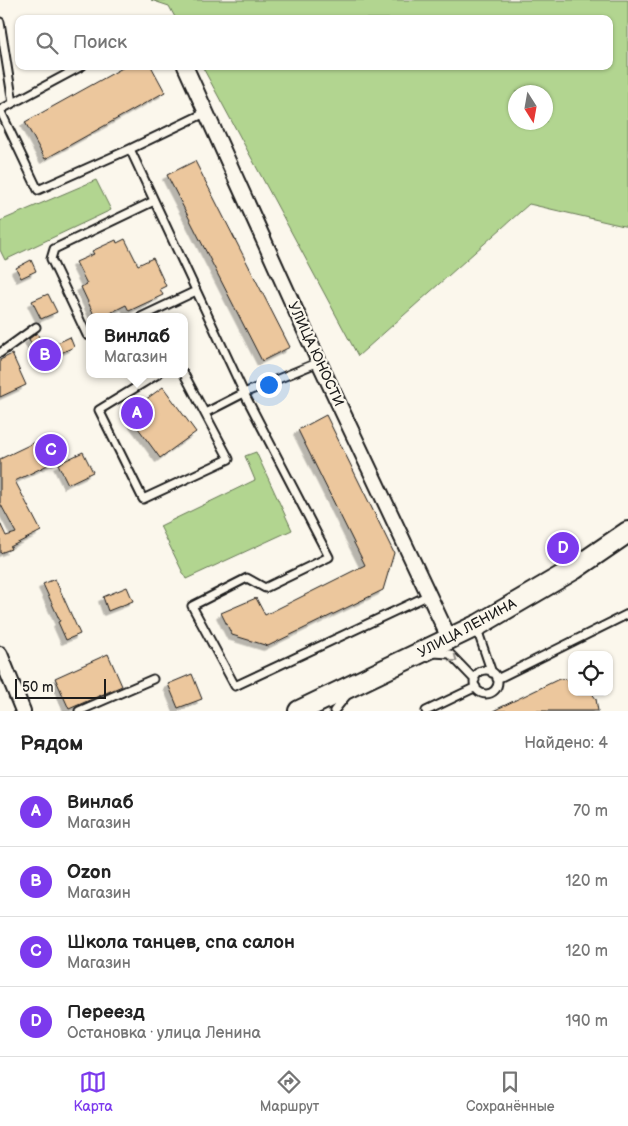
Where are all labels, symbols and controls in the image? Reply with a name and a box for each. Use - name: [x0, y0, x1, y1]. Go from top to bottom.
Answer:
- search box: [15, 15, 613, 70]
- icon: search: [33, 29, 61, 57]
- text: Поиск: [73, 31, 127, 54]
- north arrow: [508, 85, 553, 130]
- street label: УЛИЦА ЮНОСТИ: [284, 299, 348, 409]
- popup: [86, 313, 188, 378]
- text: Винлаб: [104, 325, 170, 348]
- pin: B: [29, 336, 61, 374]
- text: Магазин: [104, 348, 168, 367]
- your location: [256, 372, 282, 398]
- pin: A: [121, 394, 153, 432]
- pin: C: [35, 431, 67, 469]
- pin: D: [547, 529, 579, 567]
- street label: УЛИЦА ЛЕНИНА: [415, 595, 520, 661]
- map controls: [568, 651, 613, 696]
- button: locate: [568, 651, 613, 696]
- one-way arrow: [448, 653, 457, 662]
- scale bar: [15, 676, 106, 699]
- text: 50 m: [22, 679, 54, 696]
- text: Рядом: [20, 731, 83, 756]
- text: Найдено: 4: [524, 734, 608, 753]
- text: Винлаб: [67, 791, 134, 814]
- text: A: [31, 802, 41, 821]
- text: 70 m: [573, 802, 608, 821]
- text: Магазин: [67, 814, 131, 833]
- text: Ozon: [67, 861, 111, 884]
- text: B: [30, 872, 42, 891]
- text: 120 m: [565, 872, 608, 891]
- text: Магазин: [67, 884, 131, 903]
- text: Школа танцев, спа салон: [67, 931, 295, 954]
- text: C: [30, 942, 42, 961]
- text: 120 m: [565, 942, 608, 961]
- text: Магазин: [67, 954, 131, 973]
- text: Переезд: [67, 1001, 145, 1024]
- text: D: [30, 1012, 42, 1031]
- text: 190 m: [566, 1012, 608, 1031]
- text: Остановка · улица Ленина: [67, 1024, 261, 1043]
- tab: Карта: [73, 1068, 113, 1115]
- tab: Маршрут: [260, 1068, 319, 1115]
- tab: Сохранённые: [466, 1068, 555, 1115]

